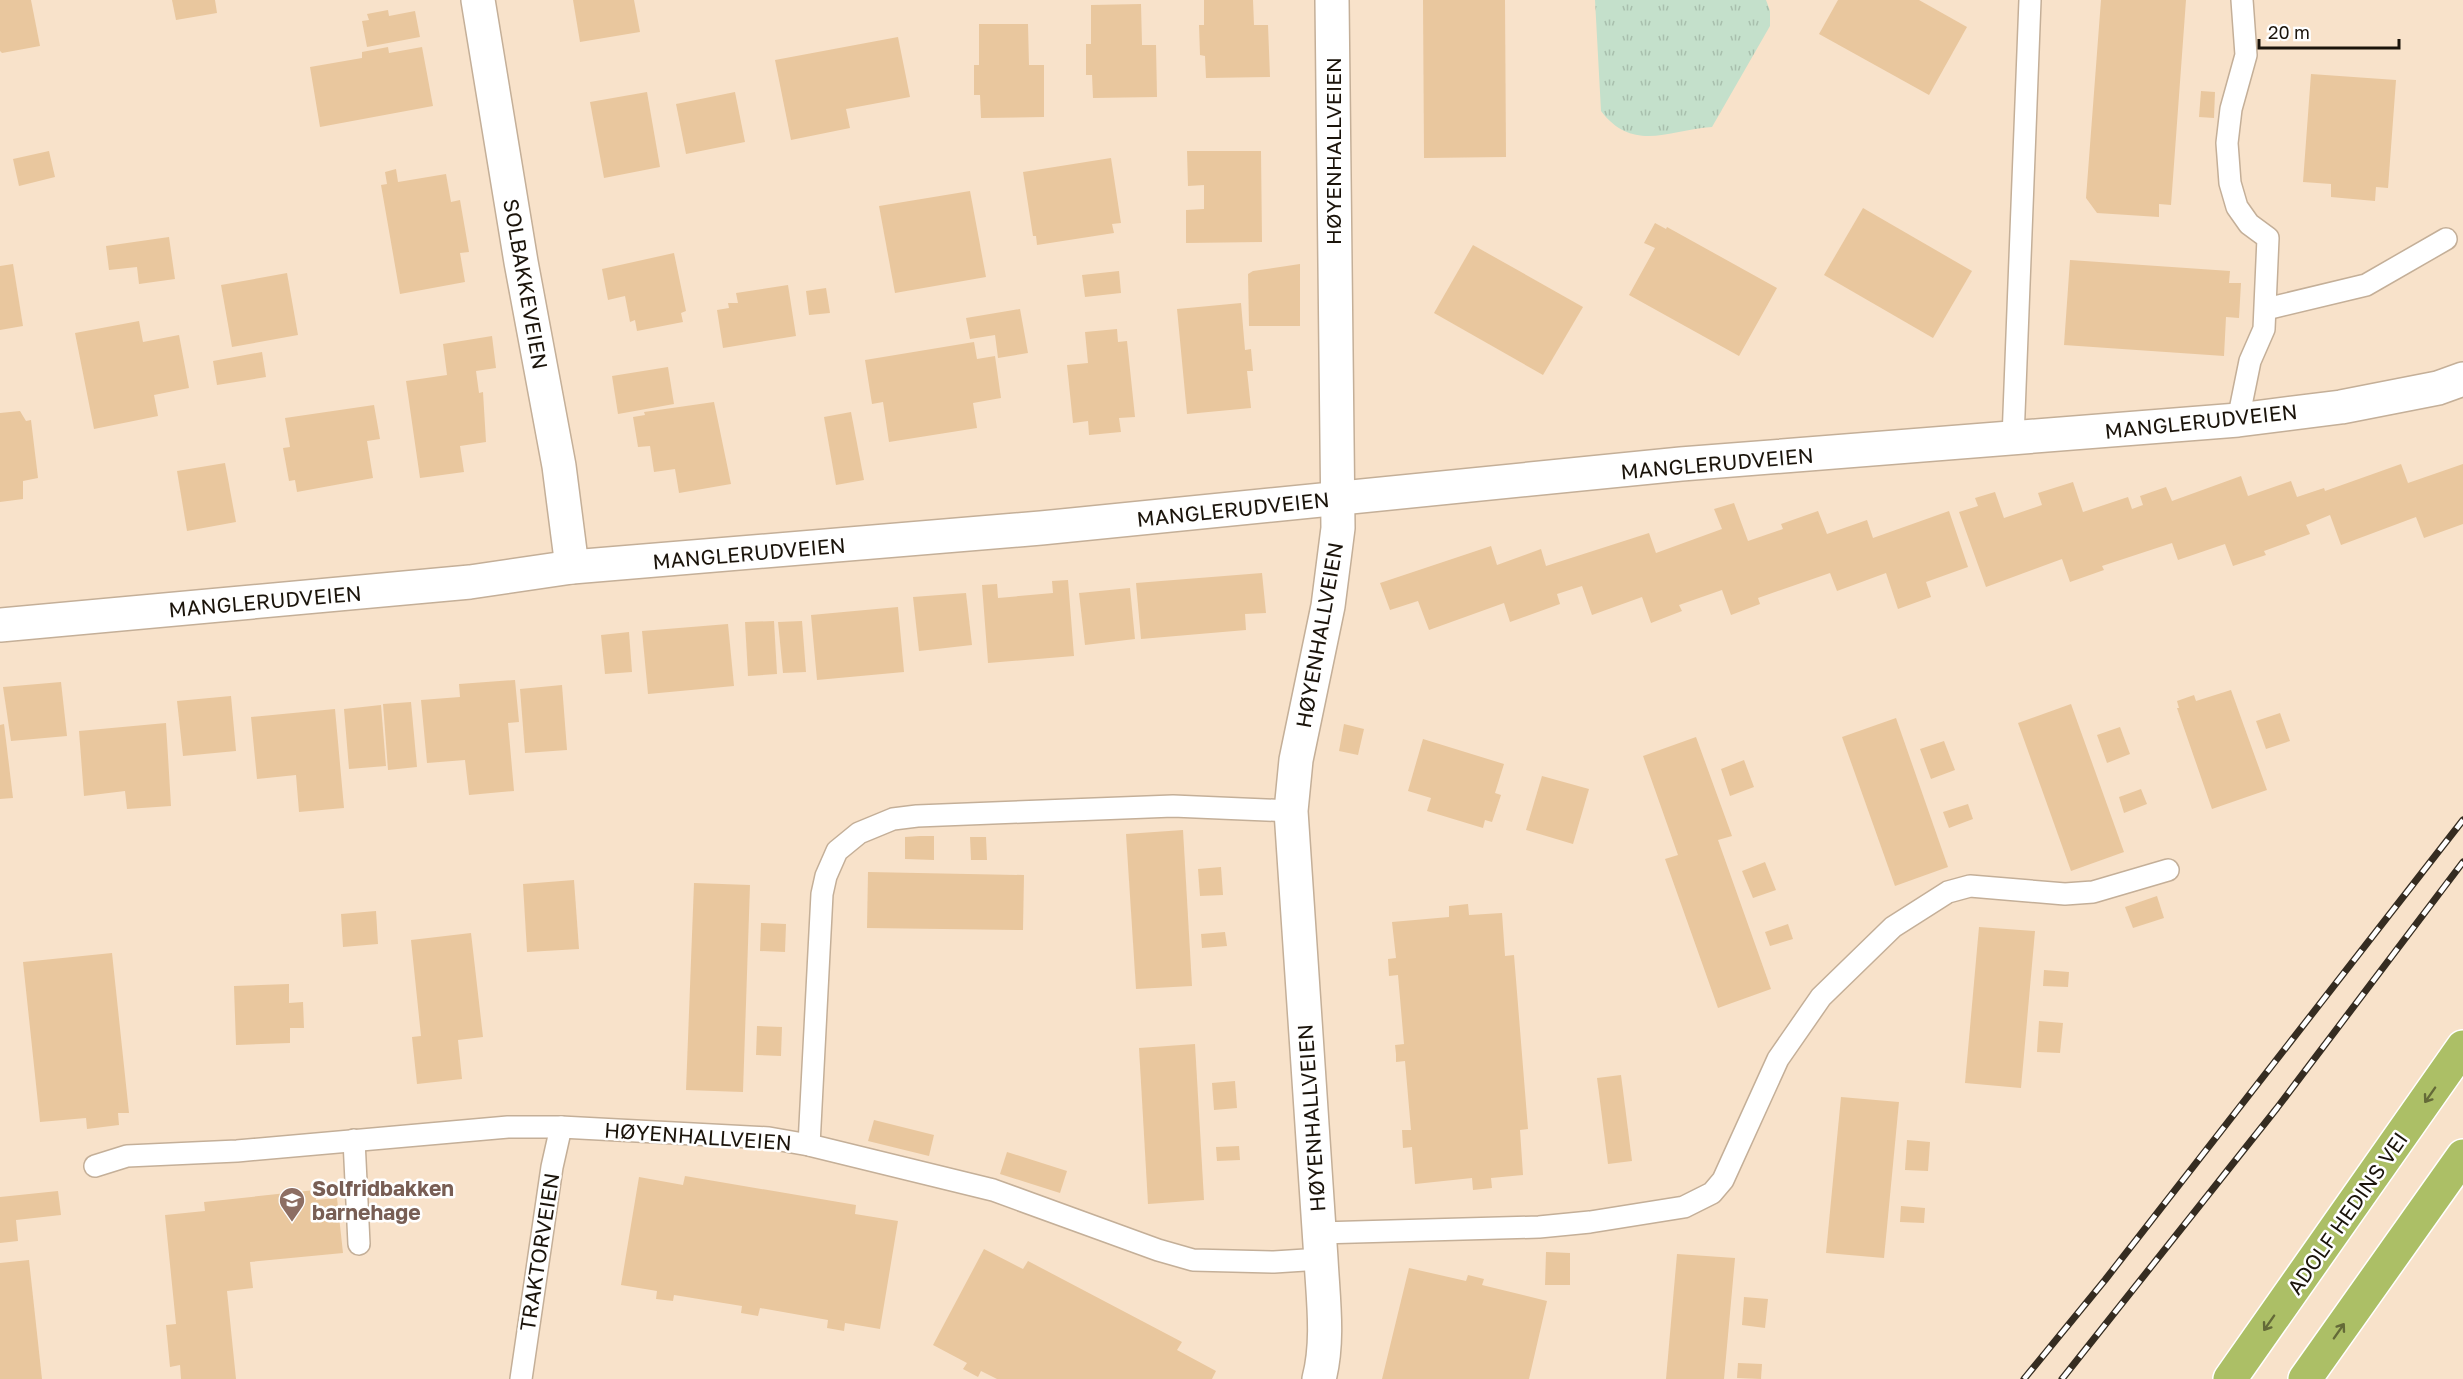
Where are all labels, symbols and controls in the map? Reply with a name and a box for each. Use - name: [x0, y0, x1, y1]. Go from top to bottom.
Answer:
- scale bar: [2259, 12, 2398, 50]
- text: 20 m: [2268, 21, 2310, 43]
- street label: HØYENHALLVEIEN: [1320, 57, 1346, 245]
- street label: SOLBAKKEVEIEN: [498, 197, 554, 371]
- street label: MANGLERUDVEIEN: [2103, 398, 2299, 444]
- street label: MANGLERUDVEIEN: [1619, 442, 1815, 484]
- street label: MANGLERUDVEIEN: [1135, 486, 1331, 532]
- street label: MANGLERUDVEIEN: [651, 532, 847, 574]
- street label: HØYENHALLVEIEN: [1290, 540, 1348, 730]
- street label: MANGLERUDVEIEN: [167, 580, 363, 622]
- street label: HØYENHALLVEIEN: [1291, 1023, 1331, 1213]
- one-way arrow: [2424, 1086, 2436, 1103]
- street label: HØYENHALLVEIEN: [603, 1116, 793, 1156]
- street label: ADOLF HEDINS VEI: [2281, 1127, 2413, 1299]
- street label: TRAKTORVEIEN: [514, 1171, 564, 1333]
- place label: Solfridbakken barnehage: [312, 1175, 454, 1225]
- school or university icon: Solfridbakken barnehage: [277, 1185, 307, 1223]
- one-way arrow: [2263, 1315, 2275, 1331]
- one-way arrow: [2333, 1324, 2345, 1340]

